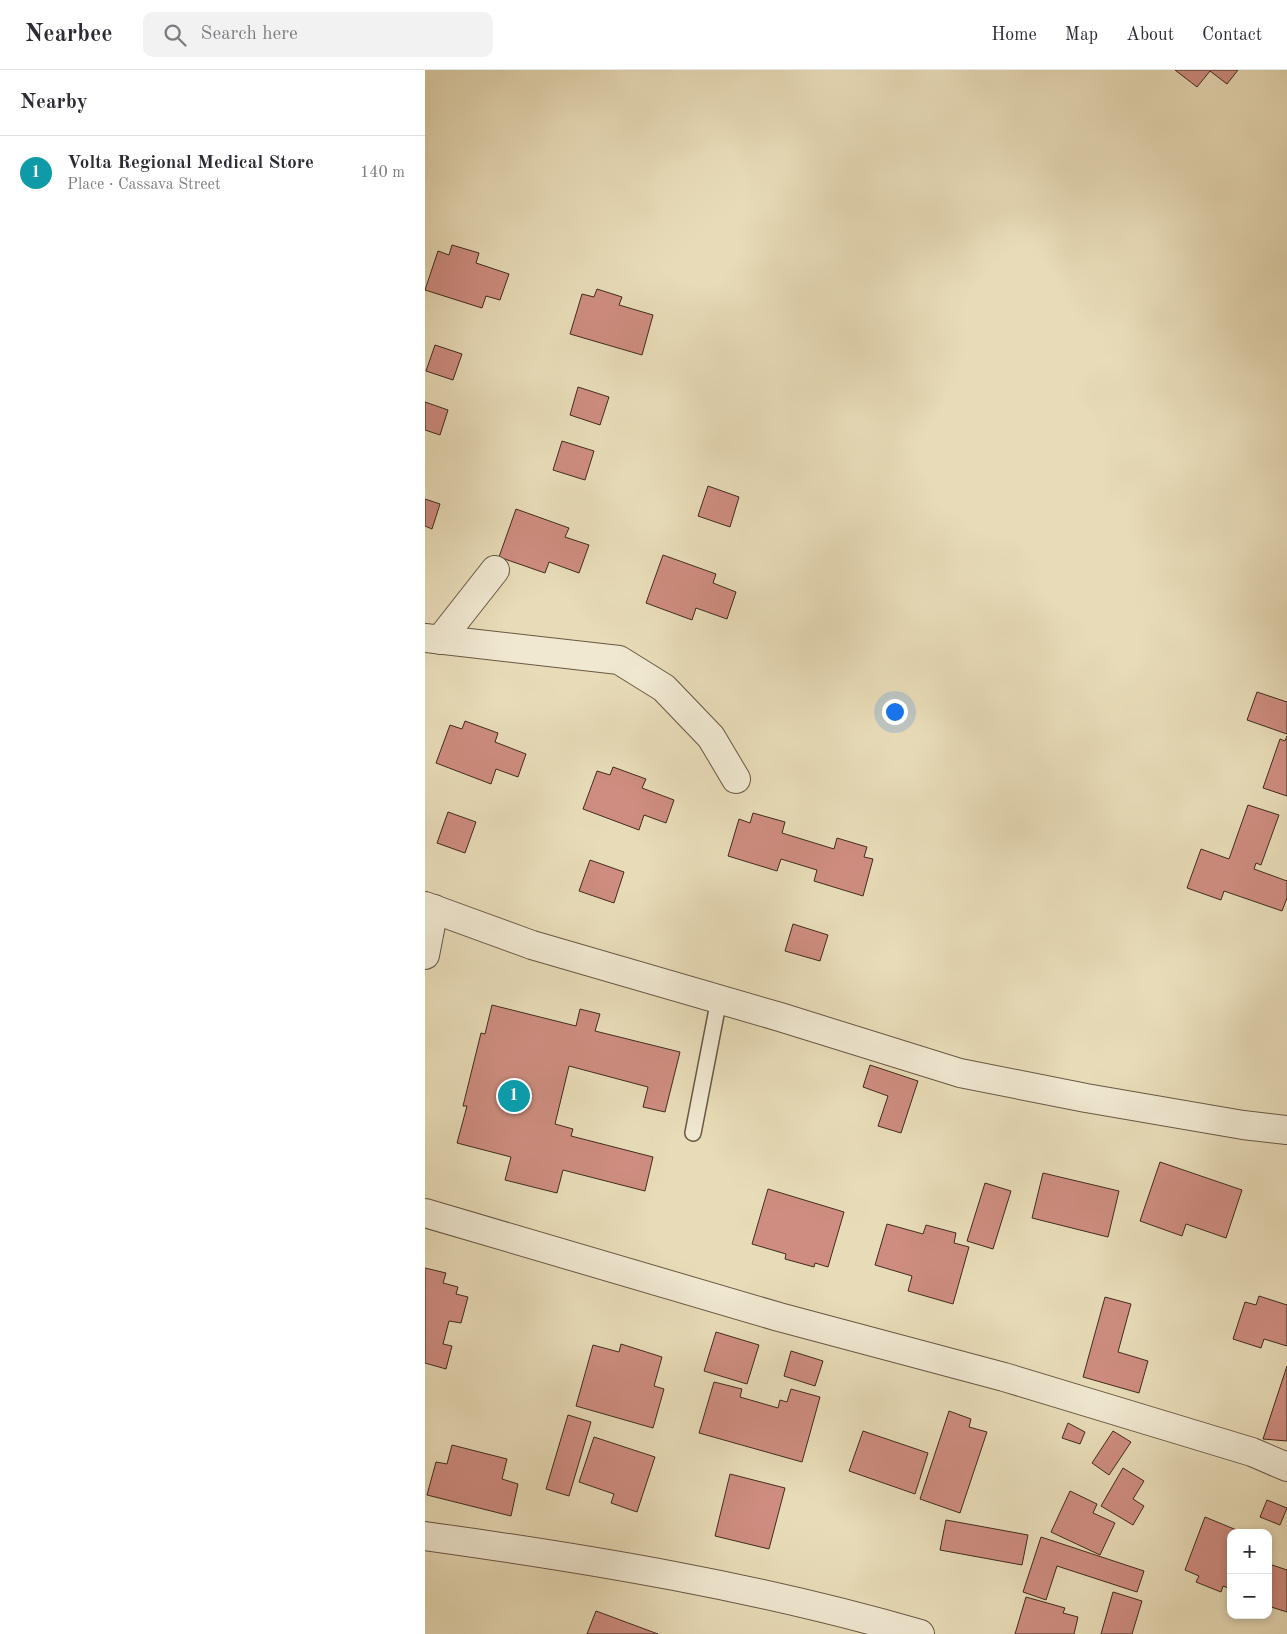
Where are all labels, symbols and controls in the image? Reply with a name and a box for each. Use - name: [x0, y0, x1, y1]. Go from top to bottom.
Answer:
- search box: [143, 12, 493, 57]
- icon: search: [161, 21, 189, 49]
- text: Nearbee: [25, 23, 113, 47]
- text: Search here: [201, 25, 298, 44]
- text: Home: [991, 26, 1037, 44]
- text: Map: [1065, 26, 1098, 44]
- text: About: [1126, 26, 1174, 44]
- text: Contact: [1202, 26, 1262, 44]
- text: Nearby: [20, 92, 88, 113]
- text: Volta Regional Medical Store: [67, 154, 314, 173]
- text: 1: [31, 165, 41, 181]
- text: 140 m: [360, 165, 405, 181]
- text: Place · Cassava Street: [67, 177, 221, 193]
- your location: [882, 699, 908, 725]
- pin: 1: [498, 1077, 530, 1115]
- map controls: [1227, 1529, 1272, 1619]
- button: +: [1227, 1529, 1272, 1574]
- button: −: [1227, 1574, 1272, 1619]

